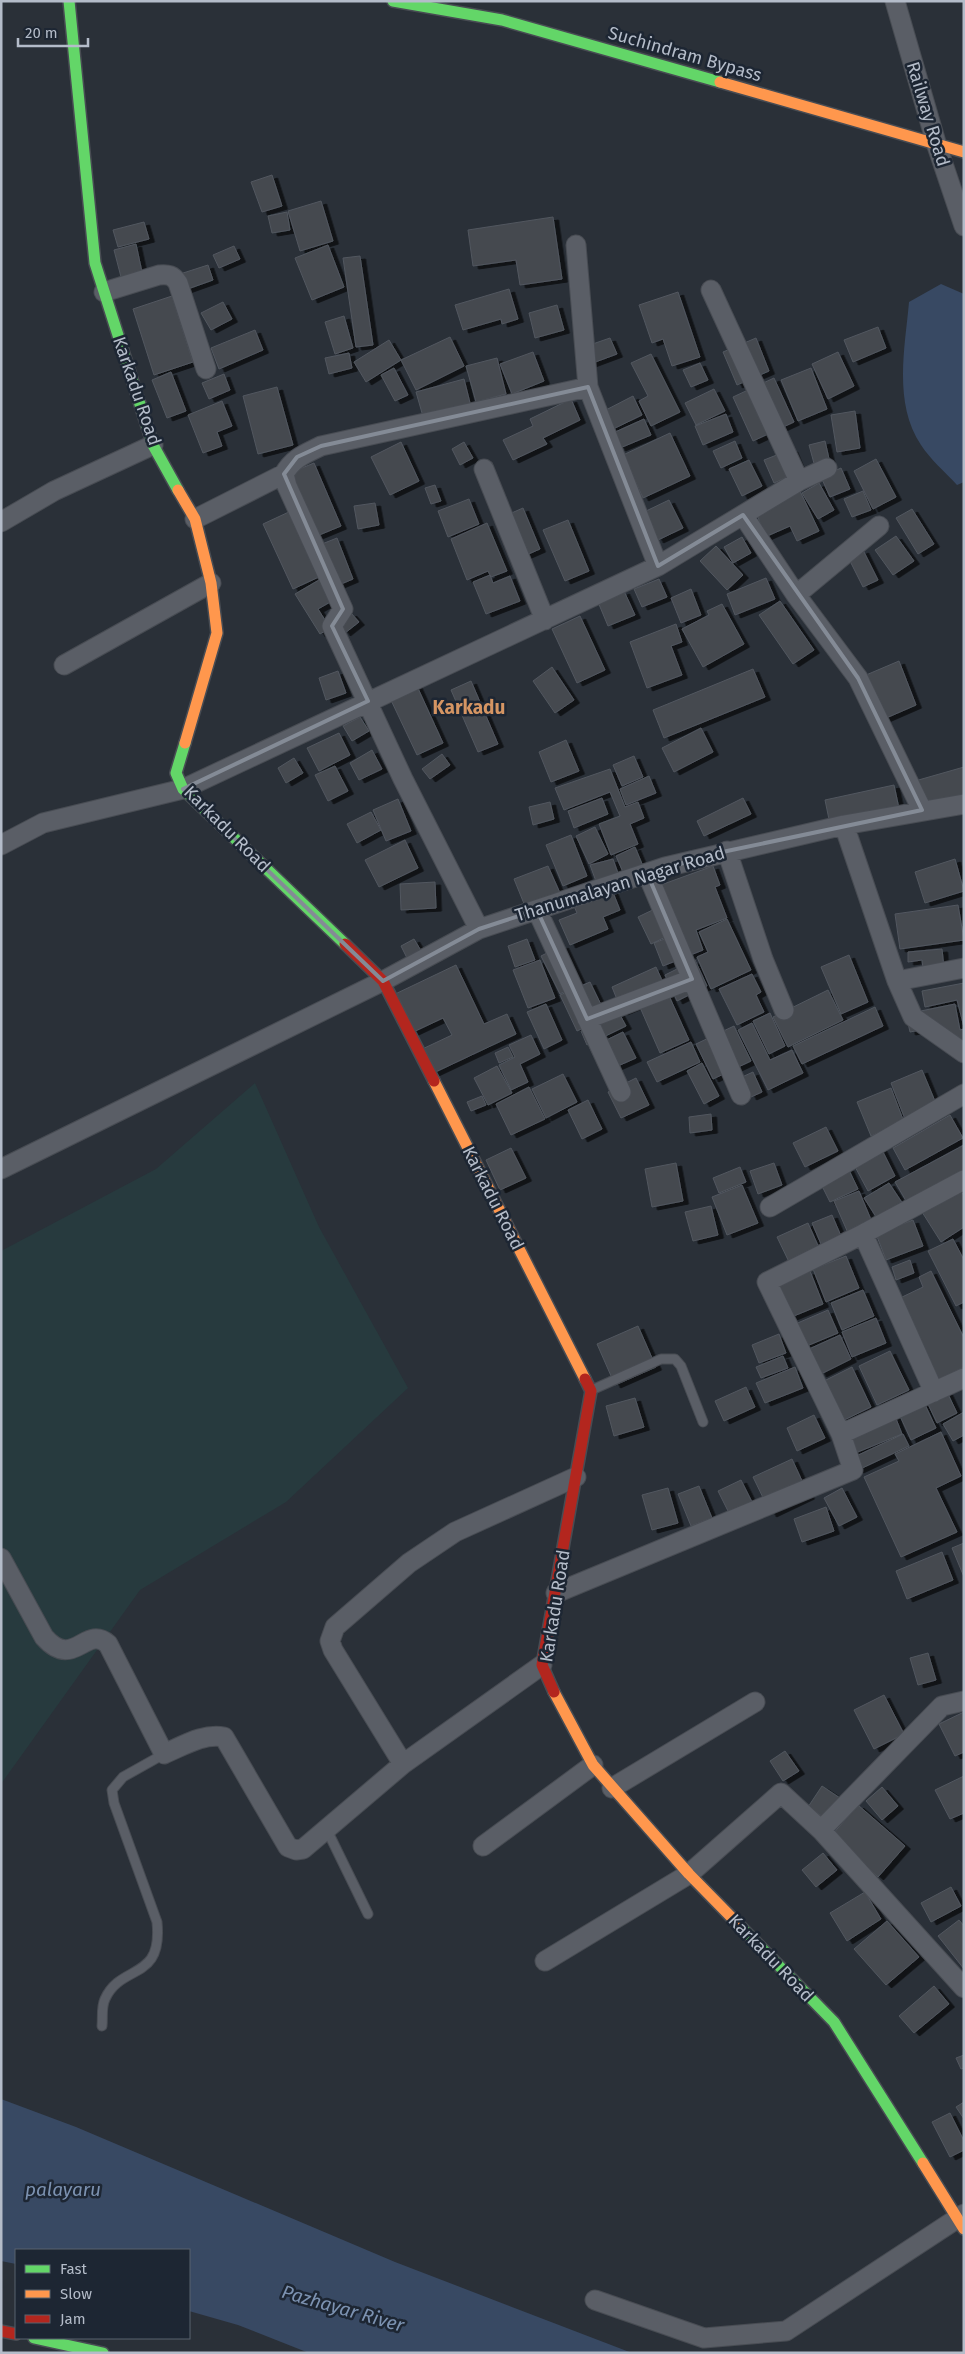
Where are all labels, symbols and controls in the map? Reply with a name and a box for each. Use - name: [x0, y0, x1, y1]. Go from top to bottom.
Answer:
- scale bar: [18, 15, 88, 47]
- street label: Suchindram Bypass: [606, 22, 764, 86]
- text: 20 m: [25, 24, 58, 42]
- street label: Railway Road: [902, 59, 954, 169]
- street label: Karkadu Road: [108, 334, 166, 448]
- district label: Karkadu: [433, 696, 505, 719]
- street label: Karkadu Road: [179, 781, 275, 877]
- street label: Thanumalayan Nagar Road: [513, 842, 727, 926]
- street label: Karkadu Road: [457, 1142, 529, 1254]
- street label: Karkadu Road: [535, 1548, 575, 1664]
- street label: Karkadu Road: [724, 1910, 818, 2006]
- water label: palayaru: [25, 2178, 101, 2201]
- legend: [15, 2249, 190, 2339]
- text: Fast: [60, 2260, 87, 2278]
- water label: Pazhayar River: [279, 2280, 407, 2337]
- text: Slow: [60, 2285, 92, 2303]
- text: Jam: [60, 2310, 86, 2328]

